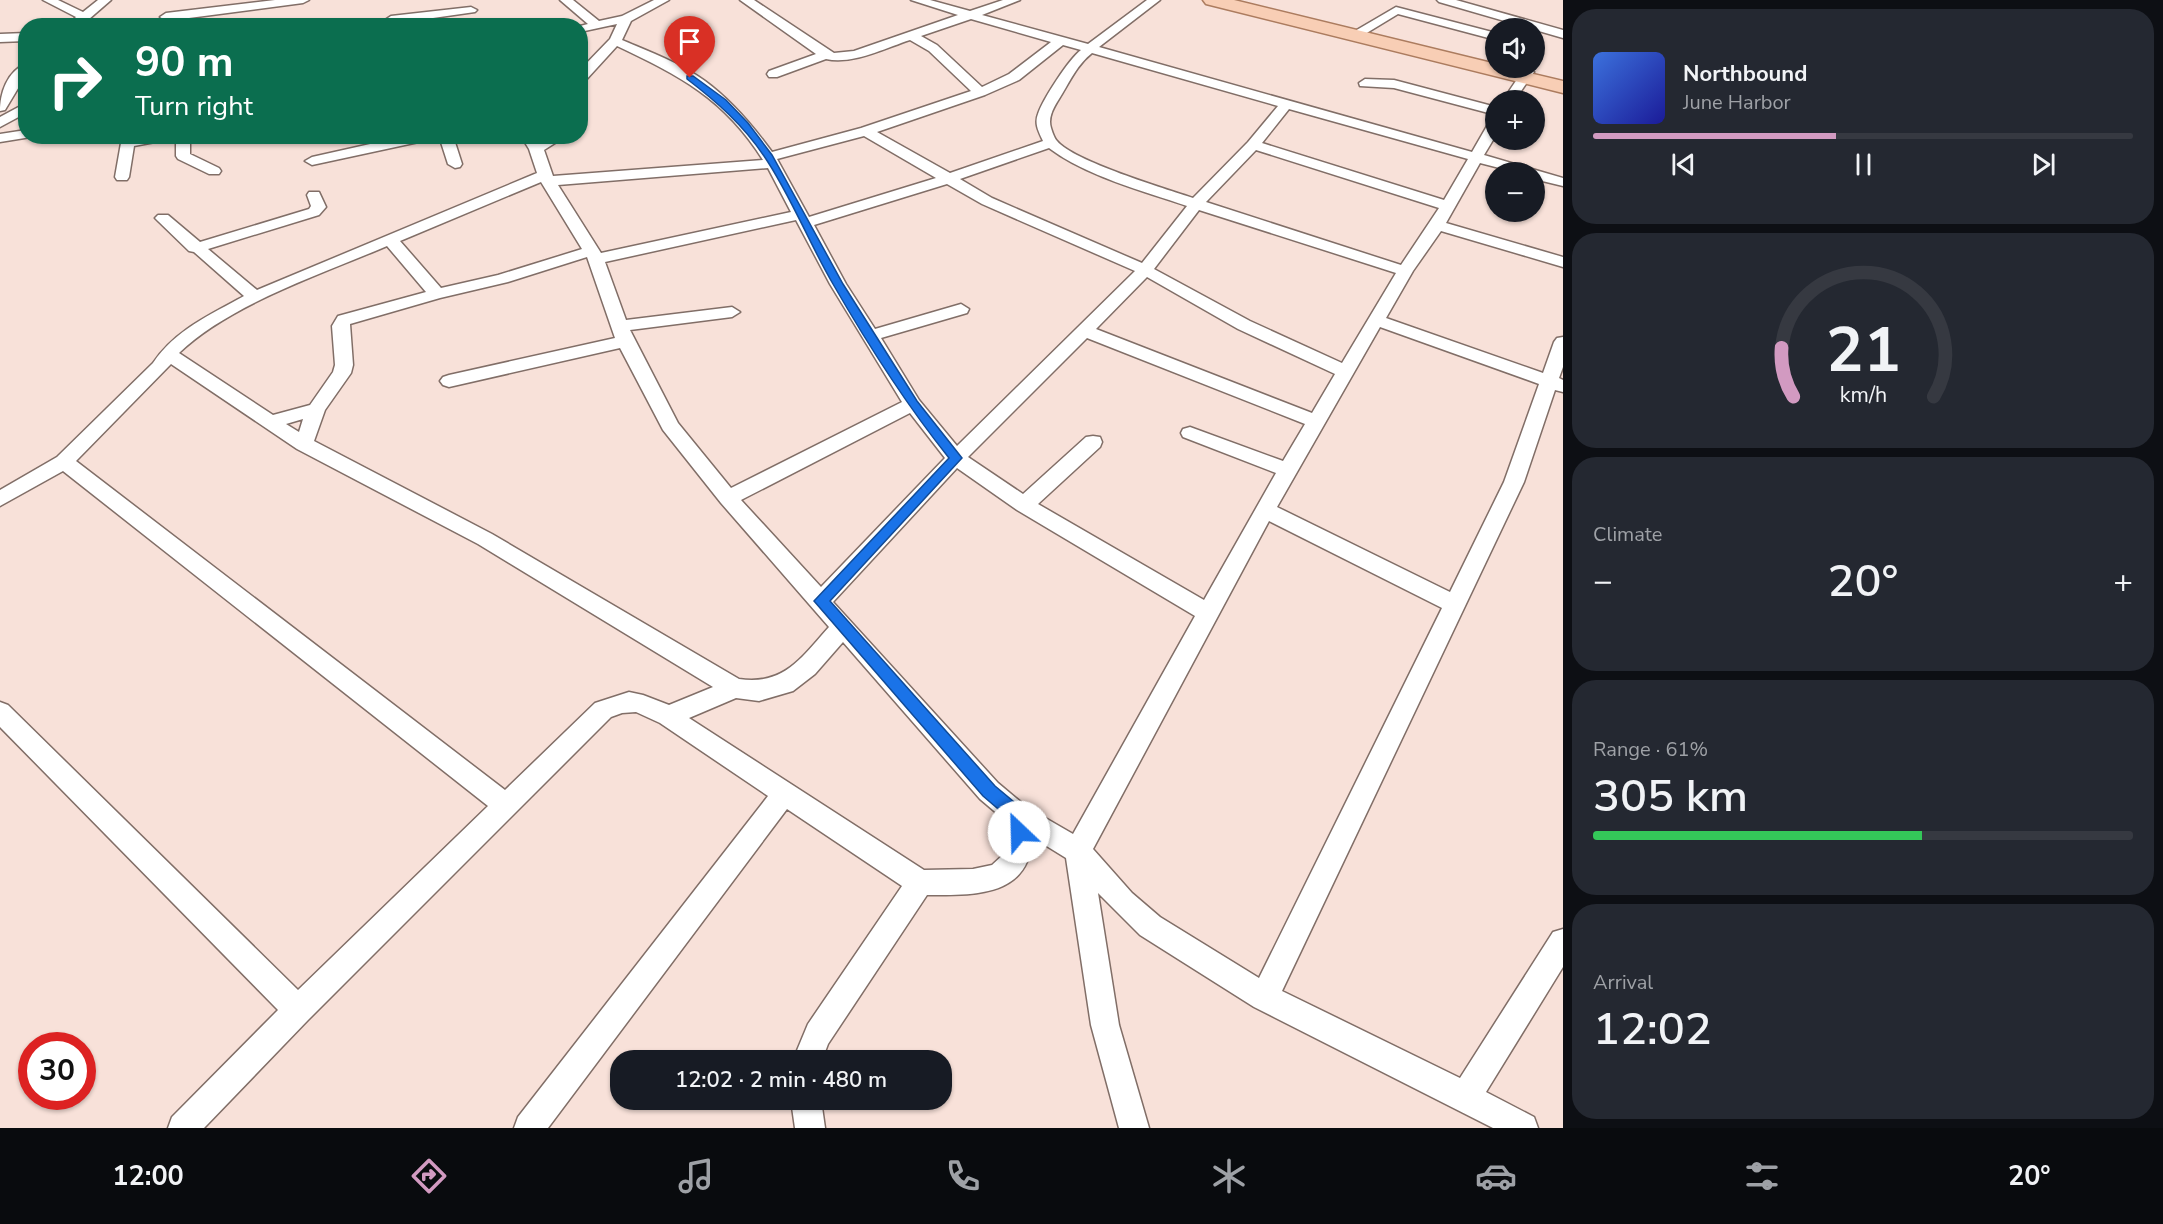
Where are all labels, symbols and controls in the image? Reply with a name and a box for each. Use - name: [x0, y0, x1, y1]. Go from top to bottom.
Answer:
- pin: [664, 16, 715, 78]
- map controls: [1485, 18, 1545, 222]
- button: sound: [1485, 18, 1545, 78]
- icon: arrive: [673, 25, 706, 58]
- text: 90 m: [135, 34, 234, 91]
- icon: right: [36, 42, 114, 120]
- text: Northbound: [1683, 59, 1807, 89]
- text: Turn right: [135, 88, 253, 125]
- text: June Harbor: [1683, 89, 1791, 116]
- button: +: [1485, 90, 1545, 150]
- icon: previous: [1667, 148, 1700, 181]
- icon: pause: [1847, 148, 1880, 181]
- icon: next: [2027, 148, 2060, 181]
- button: −: [1485, 162, 1545, 222]
- text: 21: [1826, 308, 1900, 393]
- text: km/h: [1839, 381, 1887, 411]
- text: Climate: [1593, 521, 1662, 548]
- text: 20°: [1828, 551, 1898, 612]
- text: −: [1593, 559, 1613, 604]
- text: +: [2113, 559, 2133, 604]
- text: Range · 61%: [1593, 736, 1708, 763]
- text: 305 km: [1593, 766, 1748, 827]
- position arrow: [987, 800, 1051, 864]
- text: Arrival: [1593, 969, 1653, 996]
- text: 12:02: [1593, 999, 1712, 1060]
- speed limit sign: 30: [18, 1032, 96, 1110]
- text: 12:02 · 2 min · 480 m: [675, 1065, 887, 1095]
- icon: directions: [408, 1155, 450, 1197]
- icon: music: [675, 1155, 717, 1197]
- icon: phone: [942, 1155, 984, 1197]
- icon: climate: [1208, 1155, 1250, 1197]
- icon: car: [1475, 1155, 1517, 1197]
- icon: filters: [1741, 1155, 1783, 1197]
- text: 12:00: [112, 1158, 184, 1195]
- text: 20°: [2008, 1158, 2051, 1195]

